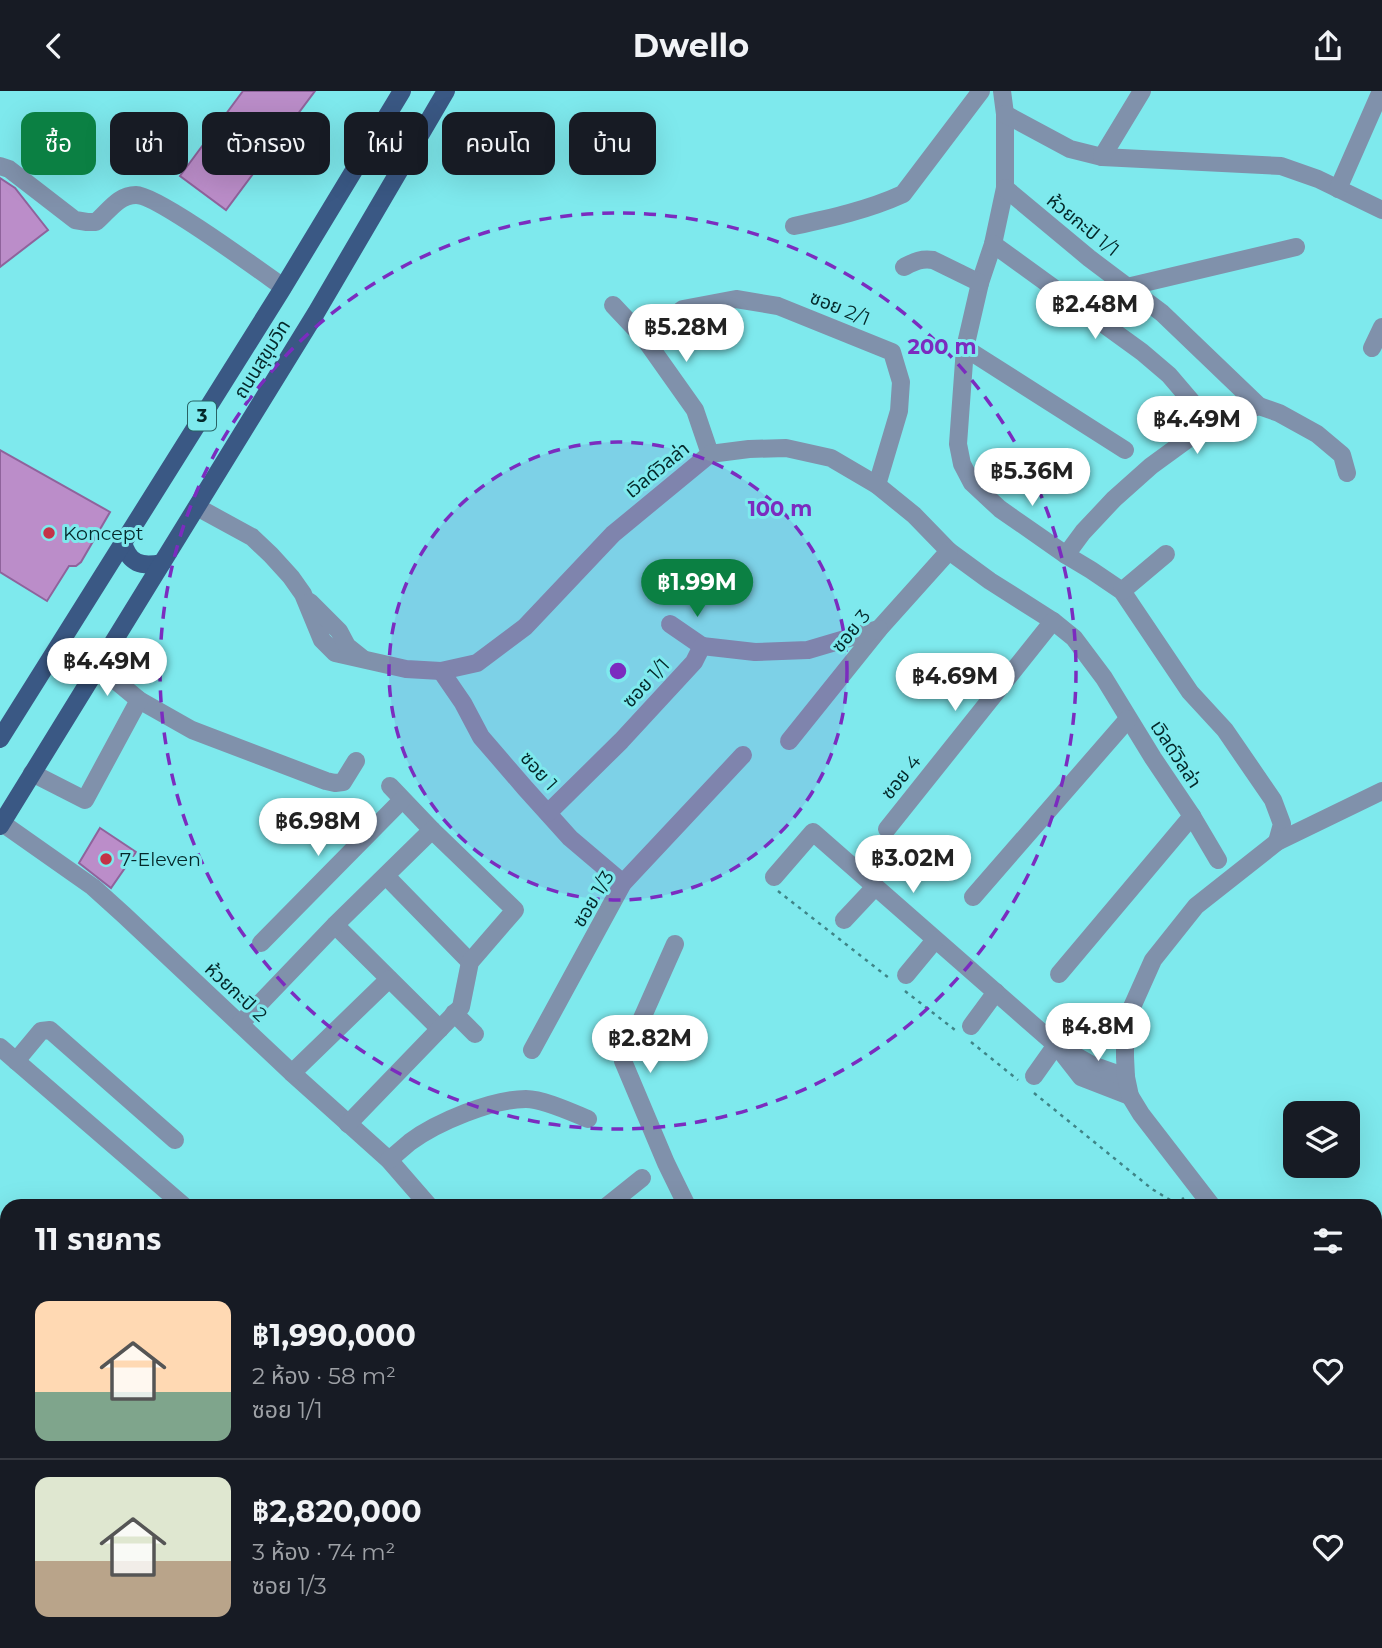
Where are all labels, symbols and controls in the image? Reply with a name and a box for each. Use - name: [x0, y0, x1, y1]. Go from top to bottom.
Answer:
- text: Dwello: [633, 26, 749, 65]
- icon: back: [35, 27, 73, 65]
- icon: share: [1309, 27, 1347, 65]
- chip: ซื้อ: [21, 112, 96, 175]
- chip: เช่า: [110, 112, 188, 175]
- chip: ตัวกรอง: [202, 112, 330, 175]
- chip: ใหม่: [344, 112, 428, 175]
- chip: คอนโด: [442, 112, 555, 175]
- chip: บ้าน: [569, 112, 656, 175]
- street label: ห้วยกะปิ 1/1: [1042, 189, 1124, 261]
- pin: ฿2.48M: [1038, 281, 1152, 341]
- street label: ซอย 2/1: [807, 286, 873, 330]
- text: ฿2.48M: [1052, 290, 1138, 318]
- pin: ฿5.28M: [629, 305, 743, 364]
- text: ฿5.28M: [644, 313, 728, 341]
- street label: ถนนสุขุมวิท: [229, 315, 295, 403]
- text: 200 m: [908, 334, 976, 359]
- pin: ฿4.49M: [1140, 397, 1254, 456]
- road number: 3: [188, 401, 216, 431]
- text: ฿4.49M: [1153, 405, 1241, 433]
- street label: เวิลด์วิลล่า: [620, 437, 694, 503]
- pin: ฿5.36M: [975, 449, 1089, 508]
- text: ฿5.36M: [990, 457, 1074, 485]
- text: 100 m: [748, 496, 812, 521]
- place label: Koncept: [63, 522, 144, 545]
- marker: Koncept: [41, 525, 57, 541]
- pin: ฿1.99M: [640, 559, 754, 619]
- text: ฿1.99M: [657, 568, 737, 596]
- street label: ซอย 3: [827, 605, 875, 657]
- pin: ฿4.49M: [50, 639, 164, 698]
- text: ฿4.49M: [63, 647, 151, 675]
- pin: ฿4.69M: [898, 653, 1012, 713]
- street label: ซอย 1/1: [618, 654, 674, 712]
- centre of rings: [606, 659, 630, 683]
- text: ฿4.69M: [912, 662, 998, 690]
- street label: เวิลด์วิลล่า: [1146, 716, 1206, 792]
- street label: ซอย 1: [516, 747, 562, 795]
- street label: ซอย 4: [876, 750, 926, 804]
- pin: ฿6.98M: [261, 799, 375, 858]
- text: ฿6.98M: [275, 807, 361, 835]
- pin: ฿3.02M: [856, 835, 970, 895]
- text: ฿3.02M: [871, 844, 955, 872]
- place label: 7-Eleven: [120, 848, 201, 871]
- marker: 7-Eleven: [98, 851, 114, 867]
- street label: ซอย 1/3: [567, 867, 619, 931]
- street label: ห้วยกะปิ 2: [200, 957, 272, 1027]
- pin: ฿4.8M: [1049, 1003, 1147, 1063]
- text: ฿4.8M: [1061, 1012, 1135, 1040]
- pin: ฿2.82M: [593, 1016, 707, 1075]
- text: ฿2.82M: [608, 1024, 692, 1052]
- map controls: [1283, 1101, 1360, 1178]
- button: layers: [1283, 1101, 1360, 1178]
- text: 11 รายการ: [35, 1221, 162, 1258]
- icon: filters: [1309, 1222, 1347, 1260]
- text: ฿1,990,000: [252, 1317, 416, 1354]
- icon: home: [91, 1329, 175, 1413]
- icon: heart: [1309, 1352, 1347, 1390]
- text: 2 ห้อง · 58 m²: [252, 1362, 396, 1390]
- text: ซอย 1/1: [252, 1396, 323, 1424]
- text: ฿2,820,000: [252, 1493, 422, 1530]
- icon: home: [91, 1505, 175, 1589]
- icon: heart: [1309, 1528, 1347, 1566]
- text: 3 ห้อง · 74 m²: [252, 1538, 395, 1566]
- text: ซอย 1/3: [252, 1572, 327, 1600]

